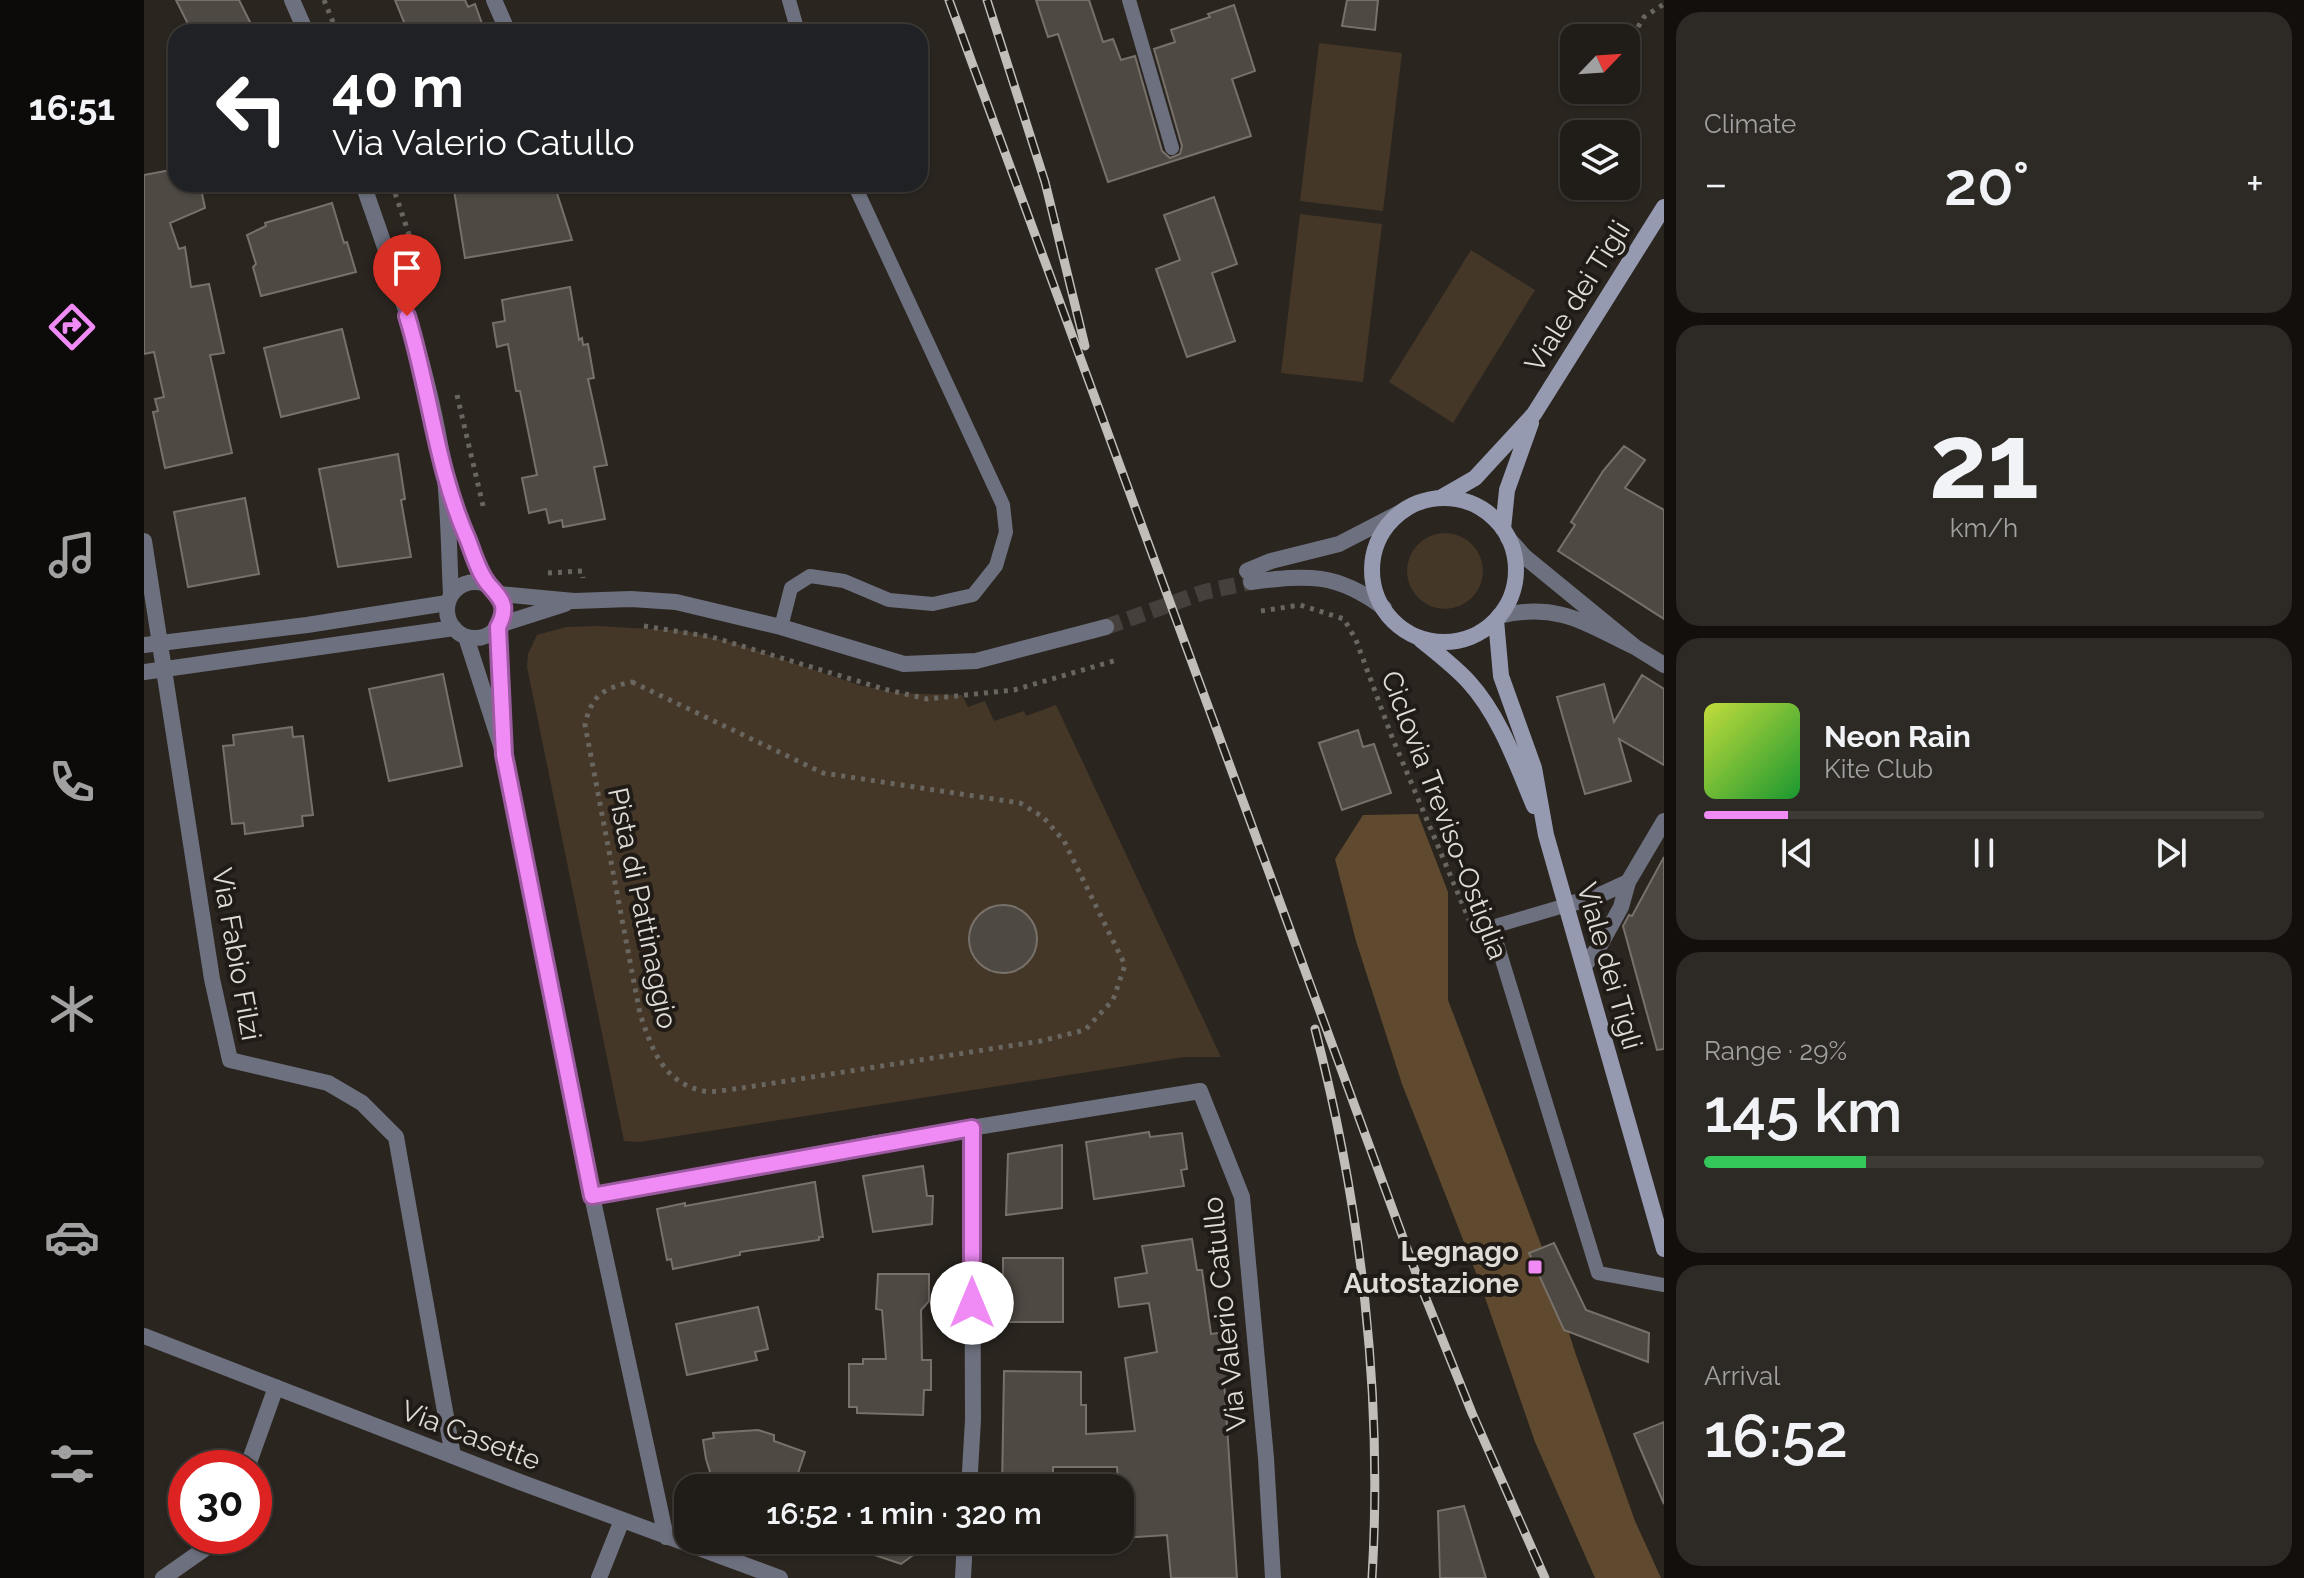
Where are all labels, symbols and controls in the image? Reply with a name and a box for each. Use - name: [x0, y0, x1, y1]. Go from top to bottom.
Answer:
- north arrow: [1560, 24, 1640, 104]
- map controls: [1560, 24, 1640, 200]
- text: 40 m: [332, 54, 464, 120]
- icon: left: [200, 56, 304, 160]
- text: 16:51: [29, 86, 115, 128]
- text: Climate: [1704, 109, 1796, 139]
- button: layers: [1560, 120, 1640, 200]
- text: Via Valerio Catullo: [332, 121, 635, 163]
- text: 20°: [1944, 149, 2029, 219]
- text: −: [1704, 158, 1728, 209]
- text: +: [2246, 158, 2264, 209]
- street label: Viale dei Tigli: [1518, 215, 1637, 378]
- pin: [373, 234, 441, 316]
- icon: arrive: [385, 246, 429, 290]
- icon: directions: [44, 299, 100, 355]
- text: 21: [1929, 400, 2039, 522]
- text: km/h: [1950, 513, 2018, 543]
- icon: music: [44, 527, 100, 583]
- street label: Ciclovia Treviso-Ostiglia: [1374, 666, 1515, 964]
- text: Neon Rain: [1824, 719, 1971, 754]
- icon: phone: [44, 754, 100, 810]
- text: Kite Club: [1824, 754, 1933, 784]
- street label: Pista di Pattinaggio: [601, 784, 684, 1032]
- icon: previous: [1775, 831, 1819, 875]
- icon: pause: [1962, 831, 2006, 875]
- icon: next: [2149, 831, 2193, 875]
- street label: Via Fabio Filzi: [205, 865, 268, 1043]
- street label: Viale dei Tigli: [1570, 879, 1649, 1053]
- icon: climate: [44, 981, 100, 1037]
- text: Range · 29%: [1704, 1036, 1847, 1066]
- text: 145 km: [1704, 1076, 1902, 1146]
- street label: Via Valerio Catullo: [1196, 1195, 1253, 1433]
- icon: car: [44, 1209, 100, 1265]
- place label: Legnago Autostazione: [1343, 1235, 1519, 1300]
- marker: Legnago Autostazione: [1526, 1258, 1544, 1276]
- position arrow: [930, 1261, 1014, 1345]
- text: Arrival: [1704, 1361, 1780, 1391]
- street label: Via Casette: [396, 1394, 545, 1477]
- text: 16:52: [1704, 1401, 1848, 1471]
- icon: filters: [44, 1436, 100, 1492]
- speed limit sign: 30: [168, 1450, 272, 1554]
- text: 16:52 · 1 min · 320 m: [766, 1496, 1042, 1531]

